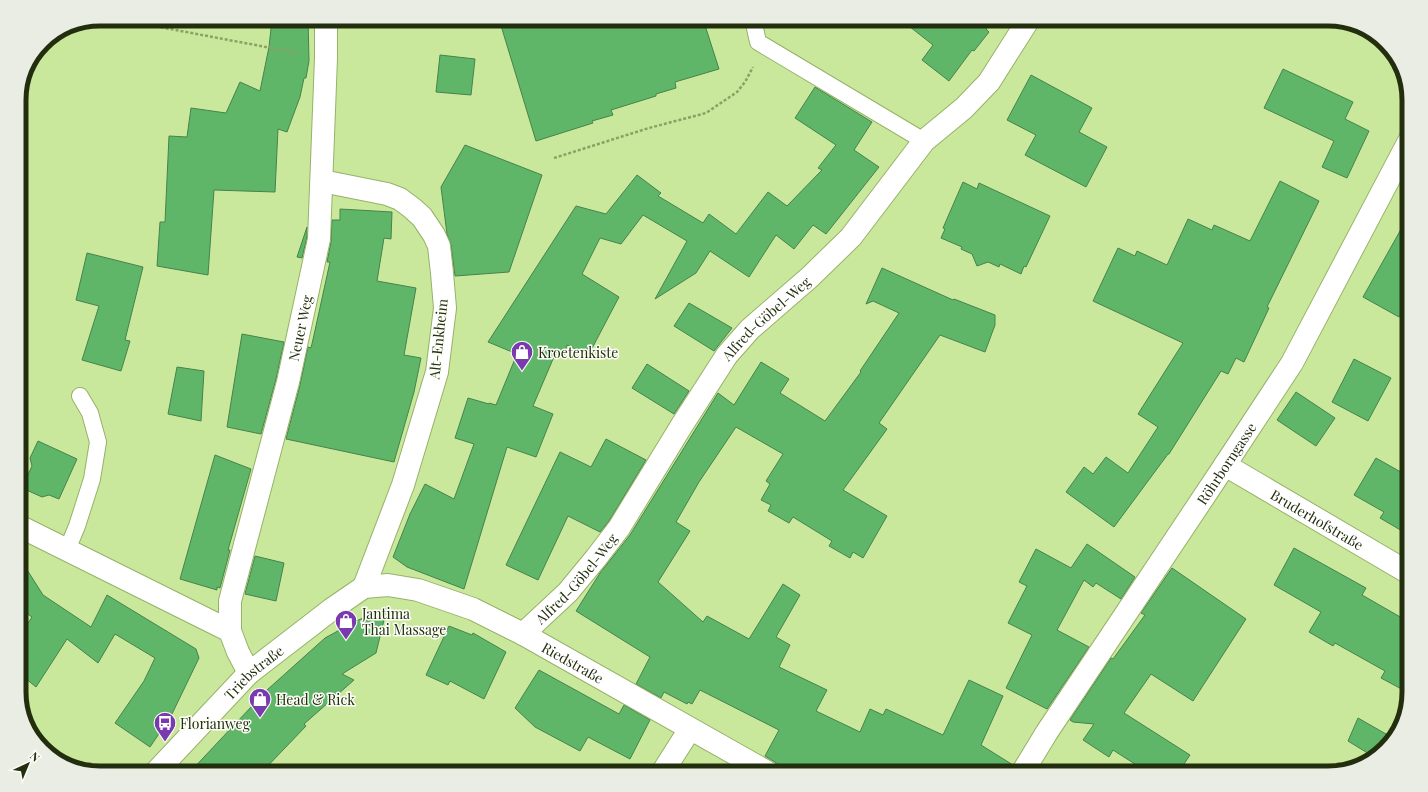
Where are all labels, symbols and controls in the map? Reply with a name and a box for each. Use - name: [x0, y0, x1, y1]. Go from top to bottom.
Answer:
- street label: Alfred-Göbel-Weg: [717, 271, 815, 365]
- street label: Neuer Weg: [283, 293, 316, 363]
- street label: Alt-Enkheim: [424, 297, 452, 381]
- shop icon: Kroetenkiste: [509, 339, 535, 372]
- place label: Kroetenkiste: [538, 343, 618, 362]
- street label: Röhrborngasse: [1192, 418, 1260, 508]
- street label: Bruderhofstraße: [1267, 485, 1367, 554]
- street label: Alfred-Göbel-Weg: [530, 529, 622, 628]
- place label: Jantima Thai Massage: [361, 604, 446, 639]
- shop icon: Jantima Thai Massage: [333, 608, 359, 641]
- street label: Riedstraße: [539, 637, 607, 687]
- street label: Triebstraße: [219, 641, 287, 704]
- shop icon: Head & Rick: [247, 686, 273, 719]
- place label: Head & Rick: [276, 690, 355, 709]
- bus stop icon: Florianweg: [152, 710, 178, 743]
- place label: Florianweg: [180, 714, 251, 733]
- north arrow: [8, 744, 48, 784]
- text: N: [27, 748, 43, 765]

